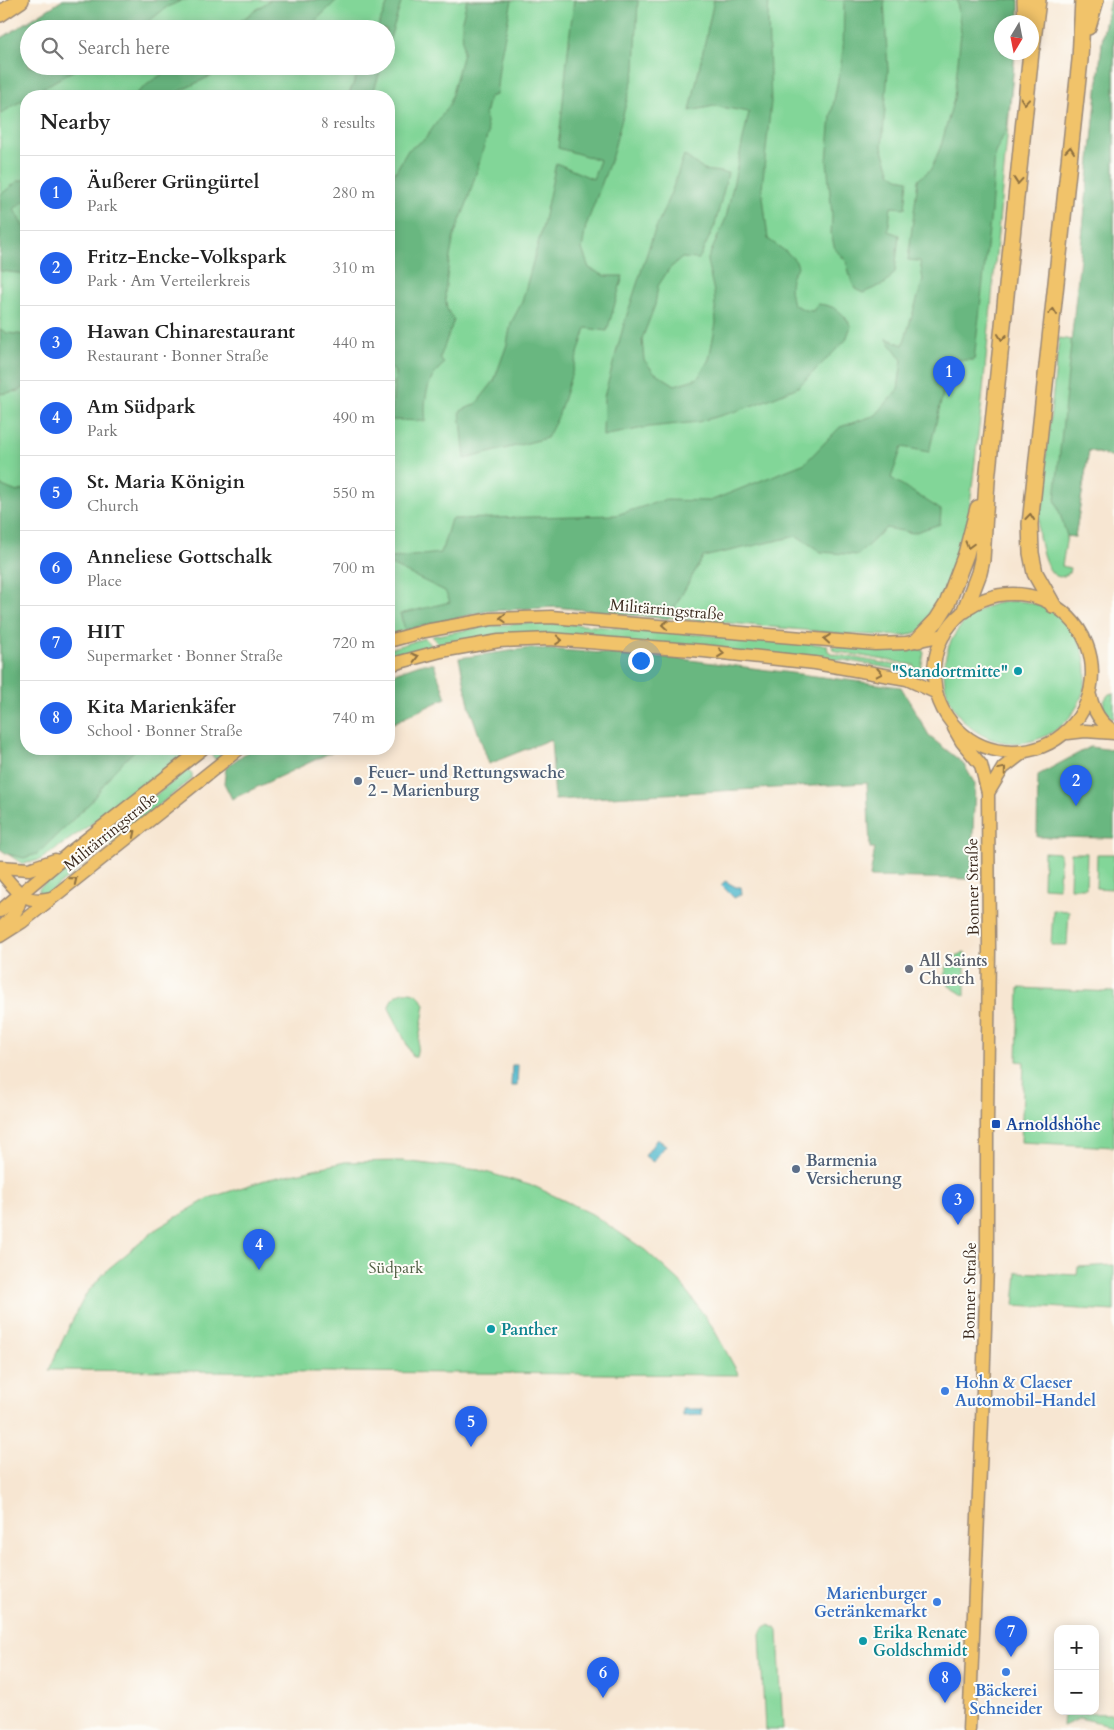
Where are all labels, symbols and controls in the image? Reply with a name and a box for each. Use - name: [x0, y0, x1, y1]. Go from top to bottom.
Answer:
- north arrow: [994, 15, 1039, 60]
- search box: [20, 20, 395, 75]
- icon: search: [38, 34, 66, 62]
- text: Search here: [78, 35, 170, 61]
- one-way arrow: [1020, 98, 1031, 106]
- text: Nearby: [40, 108, 111, 137]
- text: 8 results: [321, 112, 375, 134]
- one-way arrow: [1064, 146, 1075, 154]
- text: Äußerer Grüngürtel: [87, 169, 259, 195]
- one-way arrow: [1013, 177, 1024, 185]
- text: 1: [52, 182, 60, 204]
- text: 280 m: [333, 182, 375, 204]
- text: Park: [87, 195, 118, 217]
- text: Fritz-Encke-Volkspark: [87, 244, 287, 270]
- text: 2: [52, 257, 60, 279]
- text: 310 m: [333, 257, 375, 279]
- text: Park · Am Verteilerkreis: [87, 270, 250, 292]
- one-way arrow: [1047, 307, 1058, 315]
- text: Hawan Chinarestaurant: [87, 319, 295, 345]
- text: 3: [52, 332, 60, 354]
- text: 440 m: [333, 332, 375, 354]
- one-way arrow: [997, 334, 1008, 342]
- text: Restaurant · Bonner Straße: [87, 345, 269, 367]
- pin: 1: [933, 356, 965, 397]
- text: Am Südpark: [87, 394, 196, 420]
- text: 4: [52, 407, 60, 429]
- text: 490 m: [333, 407, 375, 429]
- text: Park: [87, 420, 118, 442]
- text: St. Maria Königin: [87, 469, 245, 495]
- text: 5: [52, 482, 60, 504]
- text: 550 m: [333, 482, 375, 504]
- text: Church: [87, 495, 139, 517]
- one-way arrow: [1025, 513, 1036, 521]
- one-way arrow: [964, 540, 975, 549]
- text: Anneliese Gottschalk: [87, 544, 273, 570]
- text: 6: [52, 557, 60, 579]
- text: 700 m: [333, 557, 375, 579]
- text: Place: [87, 570, 122, 592]
- street label: Militärringstraße: [609, 594, 725, 626]
- one-way arrow: [498, 613, 506, 624]
- text: HIT: [87, 619, 125, 645]
- one-way arrow: [660, 620, 668, 631]
- text: 7: [52, 632, 60, 654]
- text: 720 m: [333, 632, 375, 654]
- one-way arrow: [555, 634, 563, 645]
- one-way arrow: [822, 634, 830, 645]
- text: Supermarket · Bonner Straße: [87, 645, 283, 667]
- one-way arrow: [717, 647, 725, 658]
- your location: [628, 648, 654, 674]
- one-way arrow: [410, 652, 419, 663]
- place label: "Standortmitte": [892, 661, 1008, 683]
- marker: "Standortmitte": [1012, 665, 1024, 677]
- one-way arrow: [874, 668, 883, 678]
- text: Kita Marienkäfer: [87, 694, 236, 720]
- text: 8: [52, 707, 60, 729]
- text: 740 m: [333, 707, 375, 729]
- text: School · Bonner Straße: [87, 720, 243, 742]
- place label: Feuer- und Rettungswache 2 - Marienburg: [368, 762, 565, 802]
- pin: 2: [1060, 765, 1092, 806]
- one-way arrow: [998, 766, 1007, 775]
- marker: Feuer- und Rettungswache 2 - Marienburg: [352, 775, 364, 787]
- street label: Militärringstraße: [59, 787, 162, 876]
- one-way arrow: [127, 831, 136, 839]
- street label: Bonner Straße: [961, 838, 985, 936]
- one-way arrow: [69, 877, 78, 886]
- place label: All Saints Church: [919, 950, 988, 990]
- marker: All Saints Church: [903, 963, 915, 975]
- place label: Arnoldshöhe: [1006, 1114, 1101, 1136]
- marker: Arnoldshöhe: [990, 1118, 1002, 1130]
- place label: Barmenia Versicherung: [806, 1150, 902, 1190]
- marker: Barmenia Versicherung: [790, 1163, 802, 1175]
- pin: 3: [942, 1184, 974, 1225]
- pin: 4: [243, 1229, 275, 1270]
- street label: Bonner Straße: [958, 1242, 982, 1340]
- park label: Südpark: [368, 1257, 424, 1279]
- place label: Panther: [501, 1319, 558, 1341]
- marker: Panther: [485, 1323, 497, 1335]
- place label: Hohn & Claeser Automobil-Handel: [955, 1372, 1096, 1412]
- marker: Hohn & Claeser Automobil-Handel: [939, 1385, 951, 1397]
- pin: 5: [455, 1406, 487, 1447]
- place label: Marienburger Getränkemarkt: [814, 1583, 928, 1623]
- marker: Marienburger Getränkemarkt: [931, 1596, 943, 1608]
- pin: 7: [995, 1616, 1027, 1657]
- place label: Erika Renate Goldschmidt: [873, 1622, 968, 1662]
- map controls: [1054, 1625, 1099, 1715]
- button: +: [1054, 1625, 1099, 1670]
- marker: Erika Renate Goldschmidt: [857, 1635, 869, 1647]
- pin: 6: [587, 1657, 619, 1698]
- pin: 8: [929, 1662, 961, 1703]
- marker: Bäckerei Schneider: [1000, 1666, 1012, 1678]
- button: −: [1054, 1670, 1099, 1715]
- place label: Bäckerei Schneider: [970, 1680, 1043, 1720]

